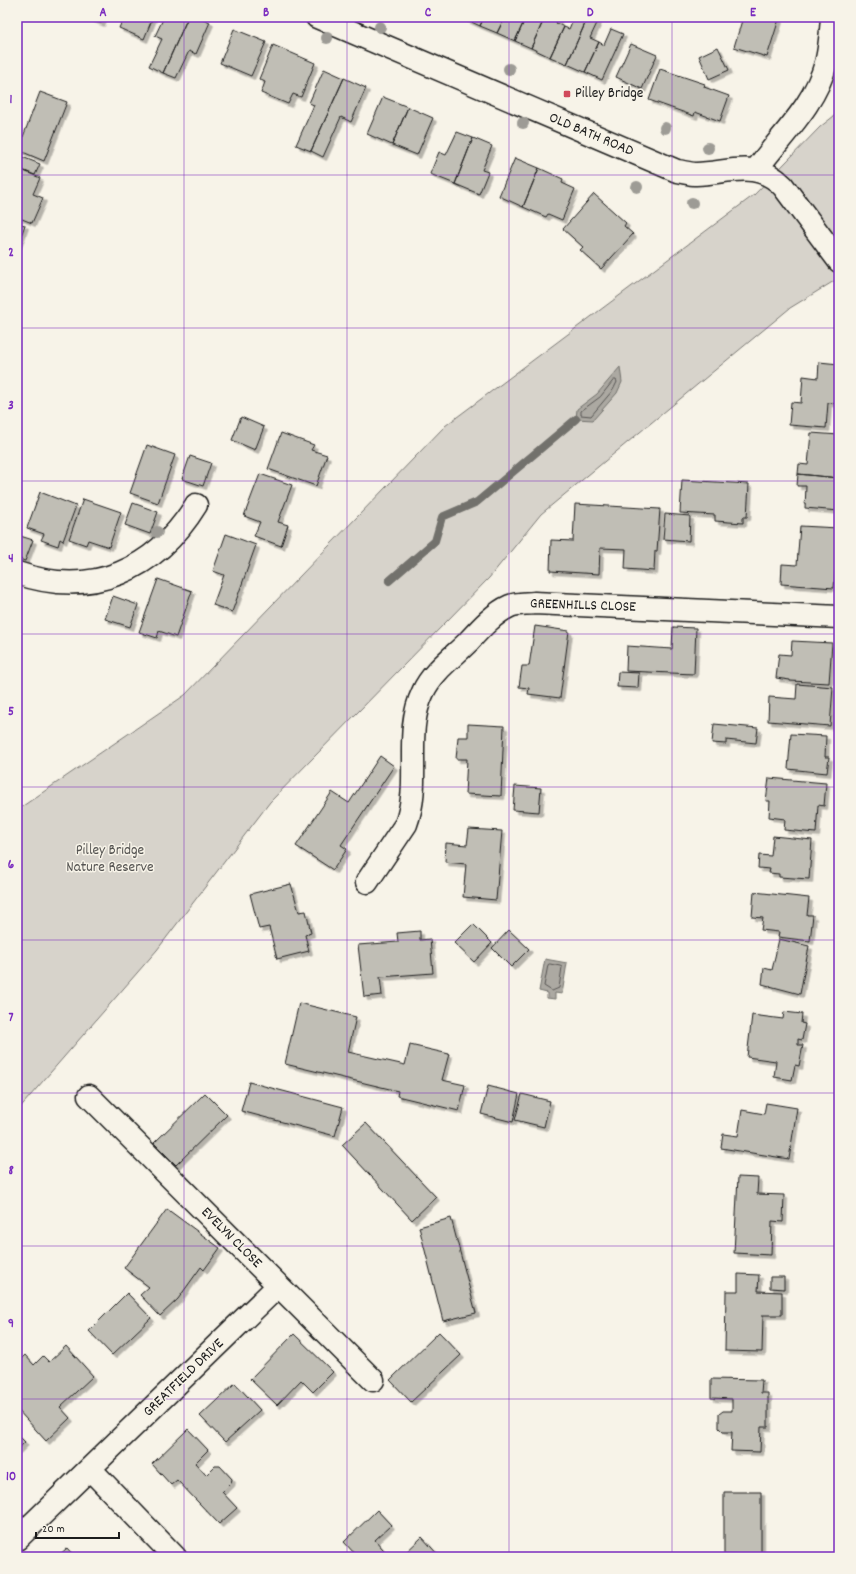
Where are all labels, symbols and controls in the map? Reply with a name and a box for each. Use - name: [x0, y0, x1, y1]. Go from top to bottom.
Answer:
- text: A: [99, 4, 107, 23]
- text: B: [263, 4, 269, 23]
- text: C: [425, 4, 432, 23]
- text: D: [587, 4, 594, 23]
- text: E: [750, 4, 757, 23]
- place label: Pilley Bridge: [575, 83, 644, 105]
- marker: Pilley Bridge: [562, 89, 572, 99]
- text: 1: [10, 91, 13, 110]
- street label: OLD BATH ROAD: [545, 107, 637, 163]
- text: 2: [8, 244, 14, 263]
- text: 3: [8, 397, 14, 416]
- text: 4: [8, 550, 14, 569]
- street label: GREENHILLS CLOSE: [530, 593, 637, 619]
- text: 5: [8, 703, 14, 722]
- park label: Pilley Bridge Nature Reserve: [66, 840, 154, 879]
- text: 6: [8, 856, 15, 875]
- text: 7: [9, 1009, 14, 1028]
- text: 8: [8, 1162, 14, 1181]
- street label: EVELYN CLOSE: [195, 1202, 267, 1274]
- text: 9: [8, 1315, 14, 1334]
- street label: GREATFIELD DRIVE: [139, 1333, 230, 1422]
- text: 10: [6, 1468, 16, 1487]
- scale bar: [36, 1514, 119, 1540]
- text: 20 m: [42, 1521, 65, 1538]

